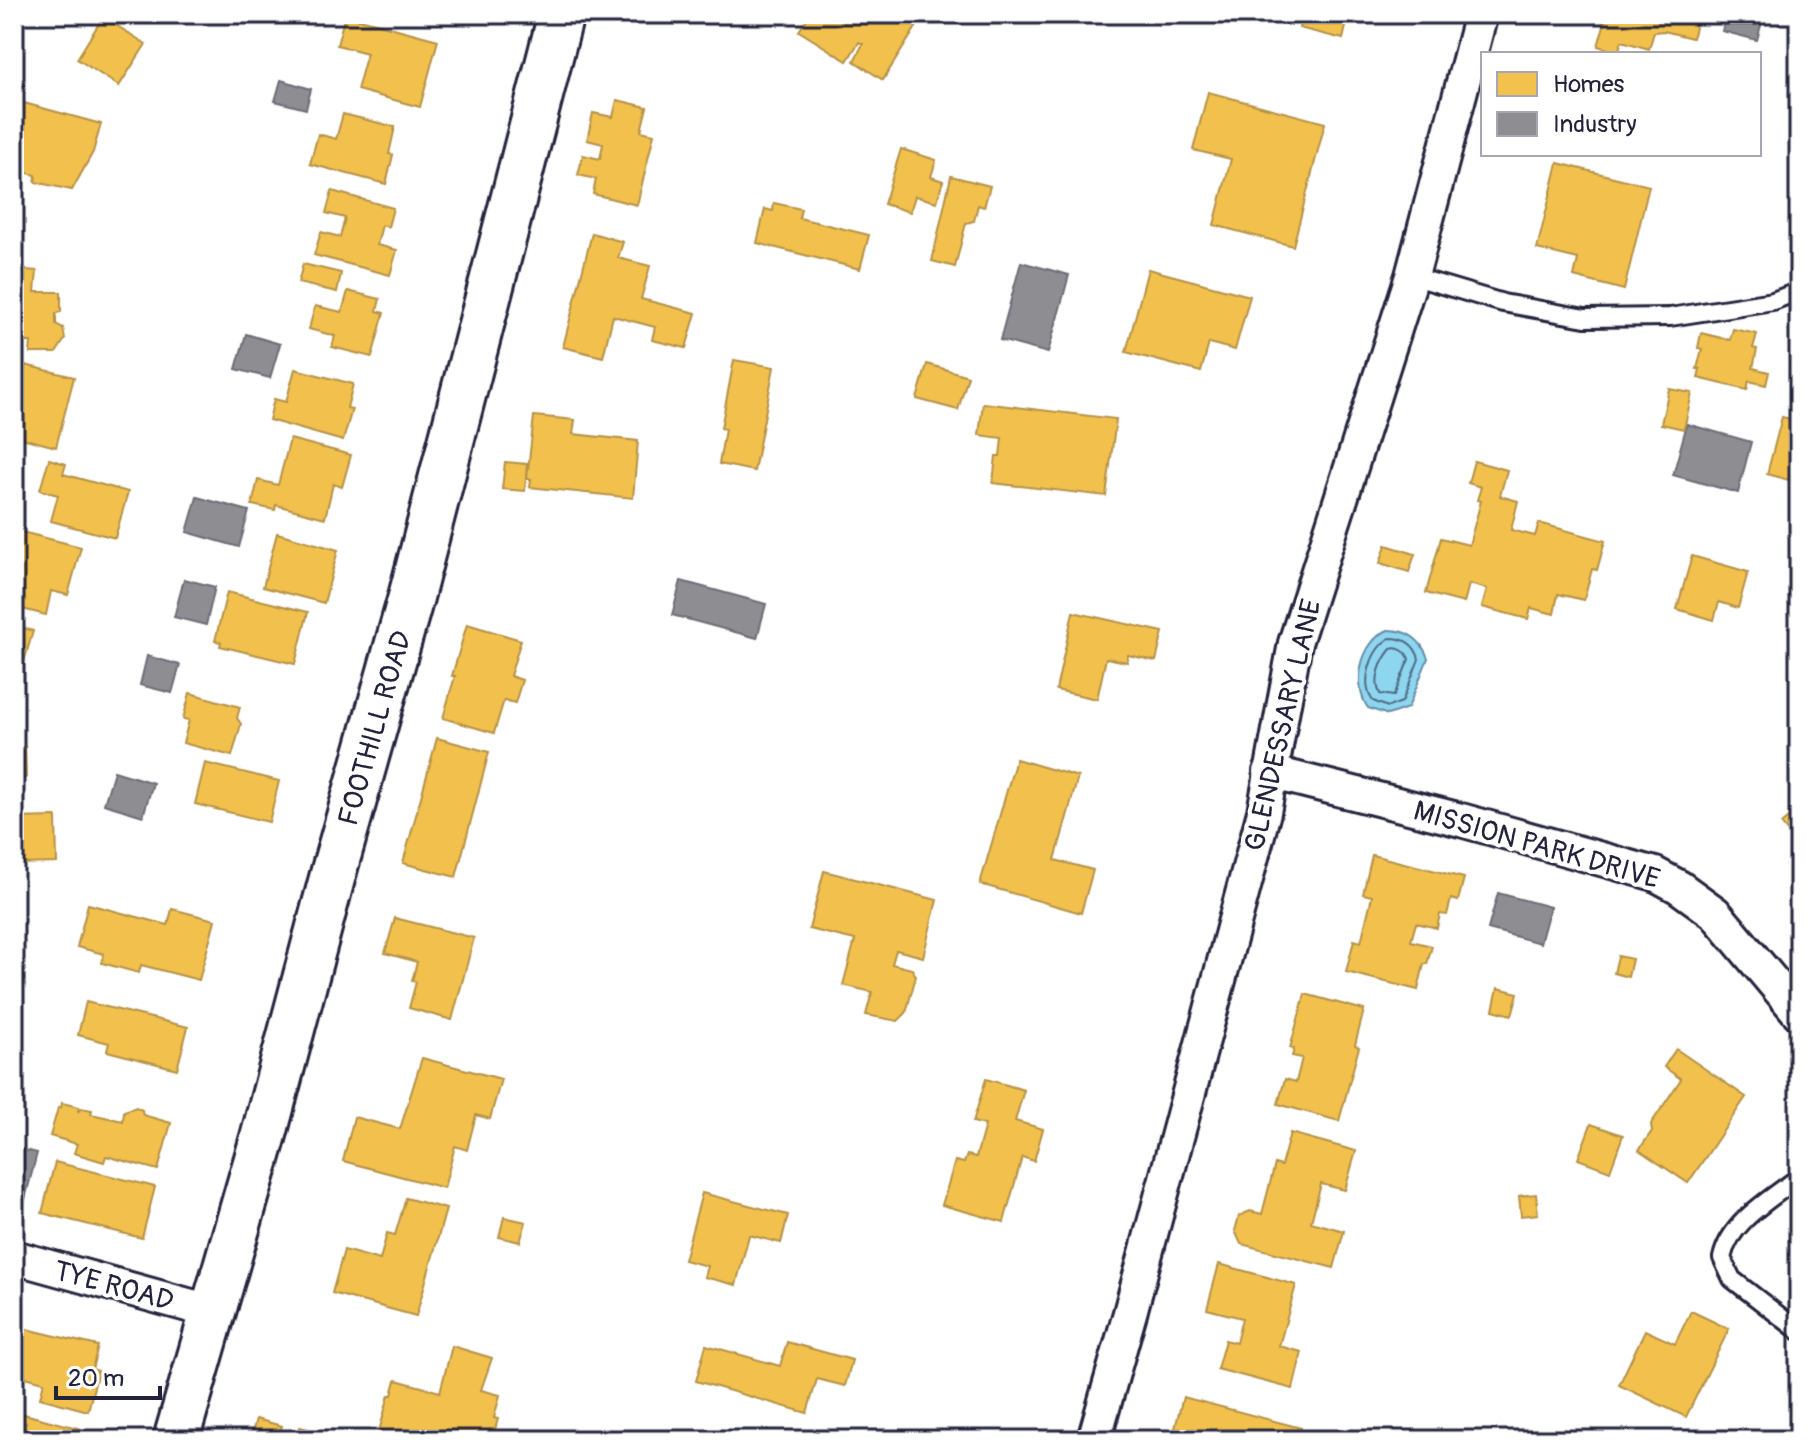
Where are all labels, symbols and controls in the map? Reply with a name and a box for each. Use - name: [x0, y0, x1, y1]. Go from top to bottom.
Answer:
- legend: [1481, 52, 1761, 156]
- text: Homes: [1553, 70, 1625, 99]
- text: Industry: [1553, 110, 1636, 139]
- street label: GLENDESSARY LANE: [1237, 596, 1329, 855]
- street label: FOOTHILL ROAD: [331, 627, 420, 830]
- street label: MISSION PARK DRIVE: [1410, 794, 1664, 897]
- street label: TYE ROAD: [50, 1254, 177, 1319]
- scale bar: [56, 1350, 160, 1400]
- text: 20 m: [68, 1364, 124, 1393]

